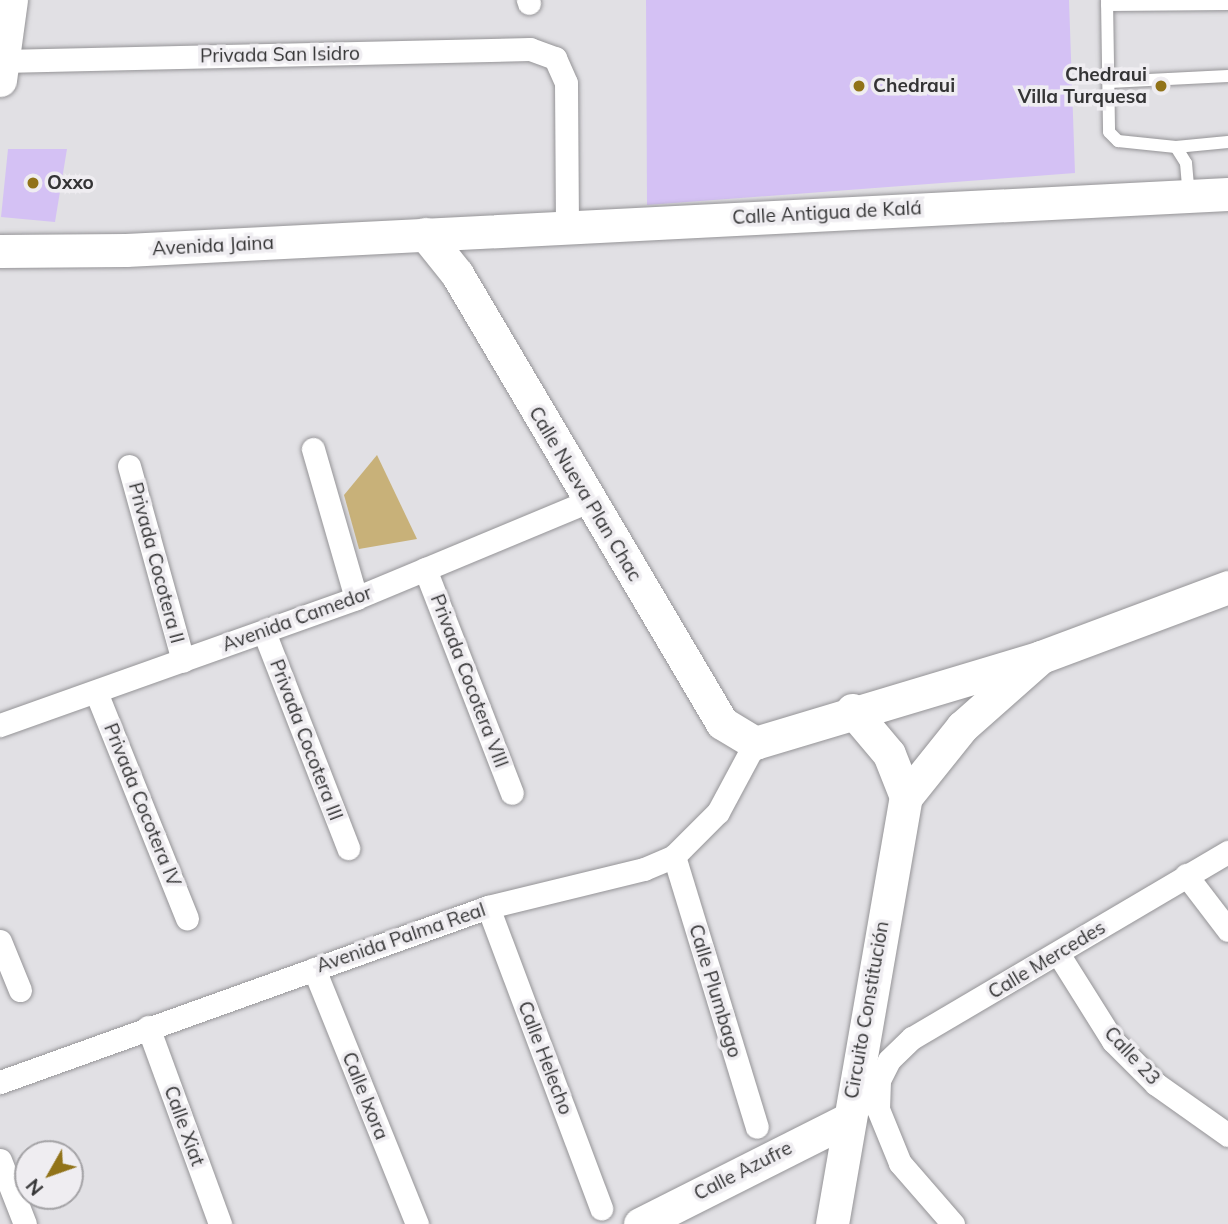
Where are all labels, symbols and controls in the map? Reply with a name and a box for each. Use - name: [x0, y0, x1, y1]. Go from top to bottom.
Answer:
- street label: Privada San Isidro: [200, 42, 360, 68]
- place label: Chedraui Villa Turquesa: [1018, 64, 1147, 108]
- place label: Chedraui: [873, 75, 955, 97]
- marker: Chedraui: [851, 78, 867, 94]
- marker: Chedraui Villa Turquesa: [1153, 78, 1169, 94]
- place label: Oxxo: [47, 172, 94, 194]
- marker: Oxxo: [25, 175, 41, 191]
- street label: Calle Antigua de Kalá: [732, 197, 922, 229]
- street label: Avenida Jaina: [152, 231, 274, 261]
- street label: Calle Nueva Plan Chac: [524, 403, 646, 585]
- street label: Privada Cocotera II: [124, 480, 188, 646]
- street label: Avenida Camedor: [219, 581, 375, 657]
- street label: Privada Cocotera VIII: [425, 591, 513, 771]
- street label: Privada Cocotera III: [265, 656, 347, 824]
- street label: Privada Cocotera IV: [99, 720, 185, 890]
- street label: Avenida Palma Real: [314, 898, 488, 978]
- street label: Calle Mercedes: [984, 916, 1110, 1004]
- street label: Circuito Constitución: [840, 919, 894, 1101]
- street label: Calle Plumbago: [684, 922, 746, 1060]
- street label: Calle Helecho: [513, 998, 577, 1118]
- street label: Calle 23: [1099, 1022, 1165, 1090]
- street label: Calle Ixora: [337, 1049, 393, 1143]
- street label: Calle Xiat: [159, 1083, 209, 1169]
- street label: Calle Azufre: [690, 1137, 796, 1205]
- north arrow: [14, 1140, 84, 1210]
- text: N: [21, 1174, 48, 1200]

